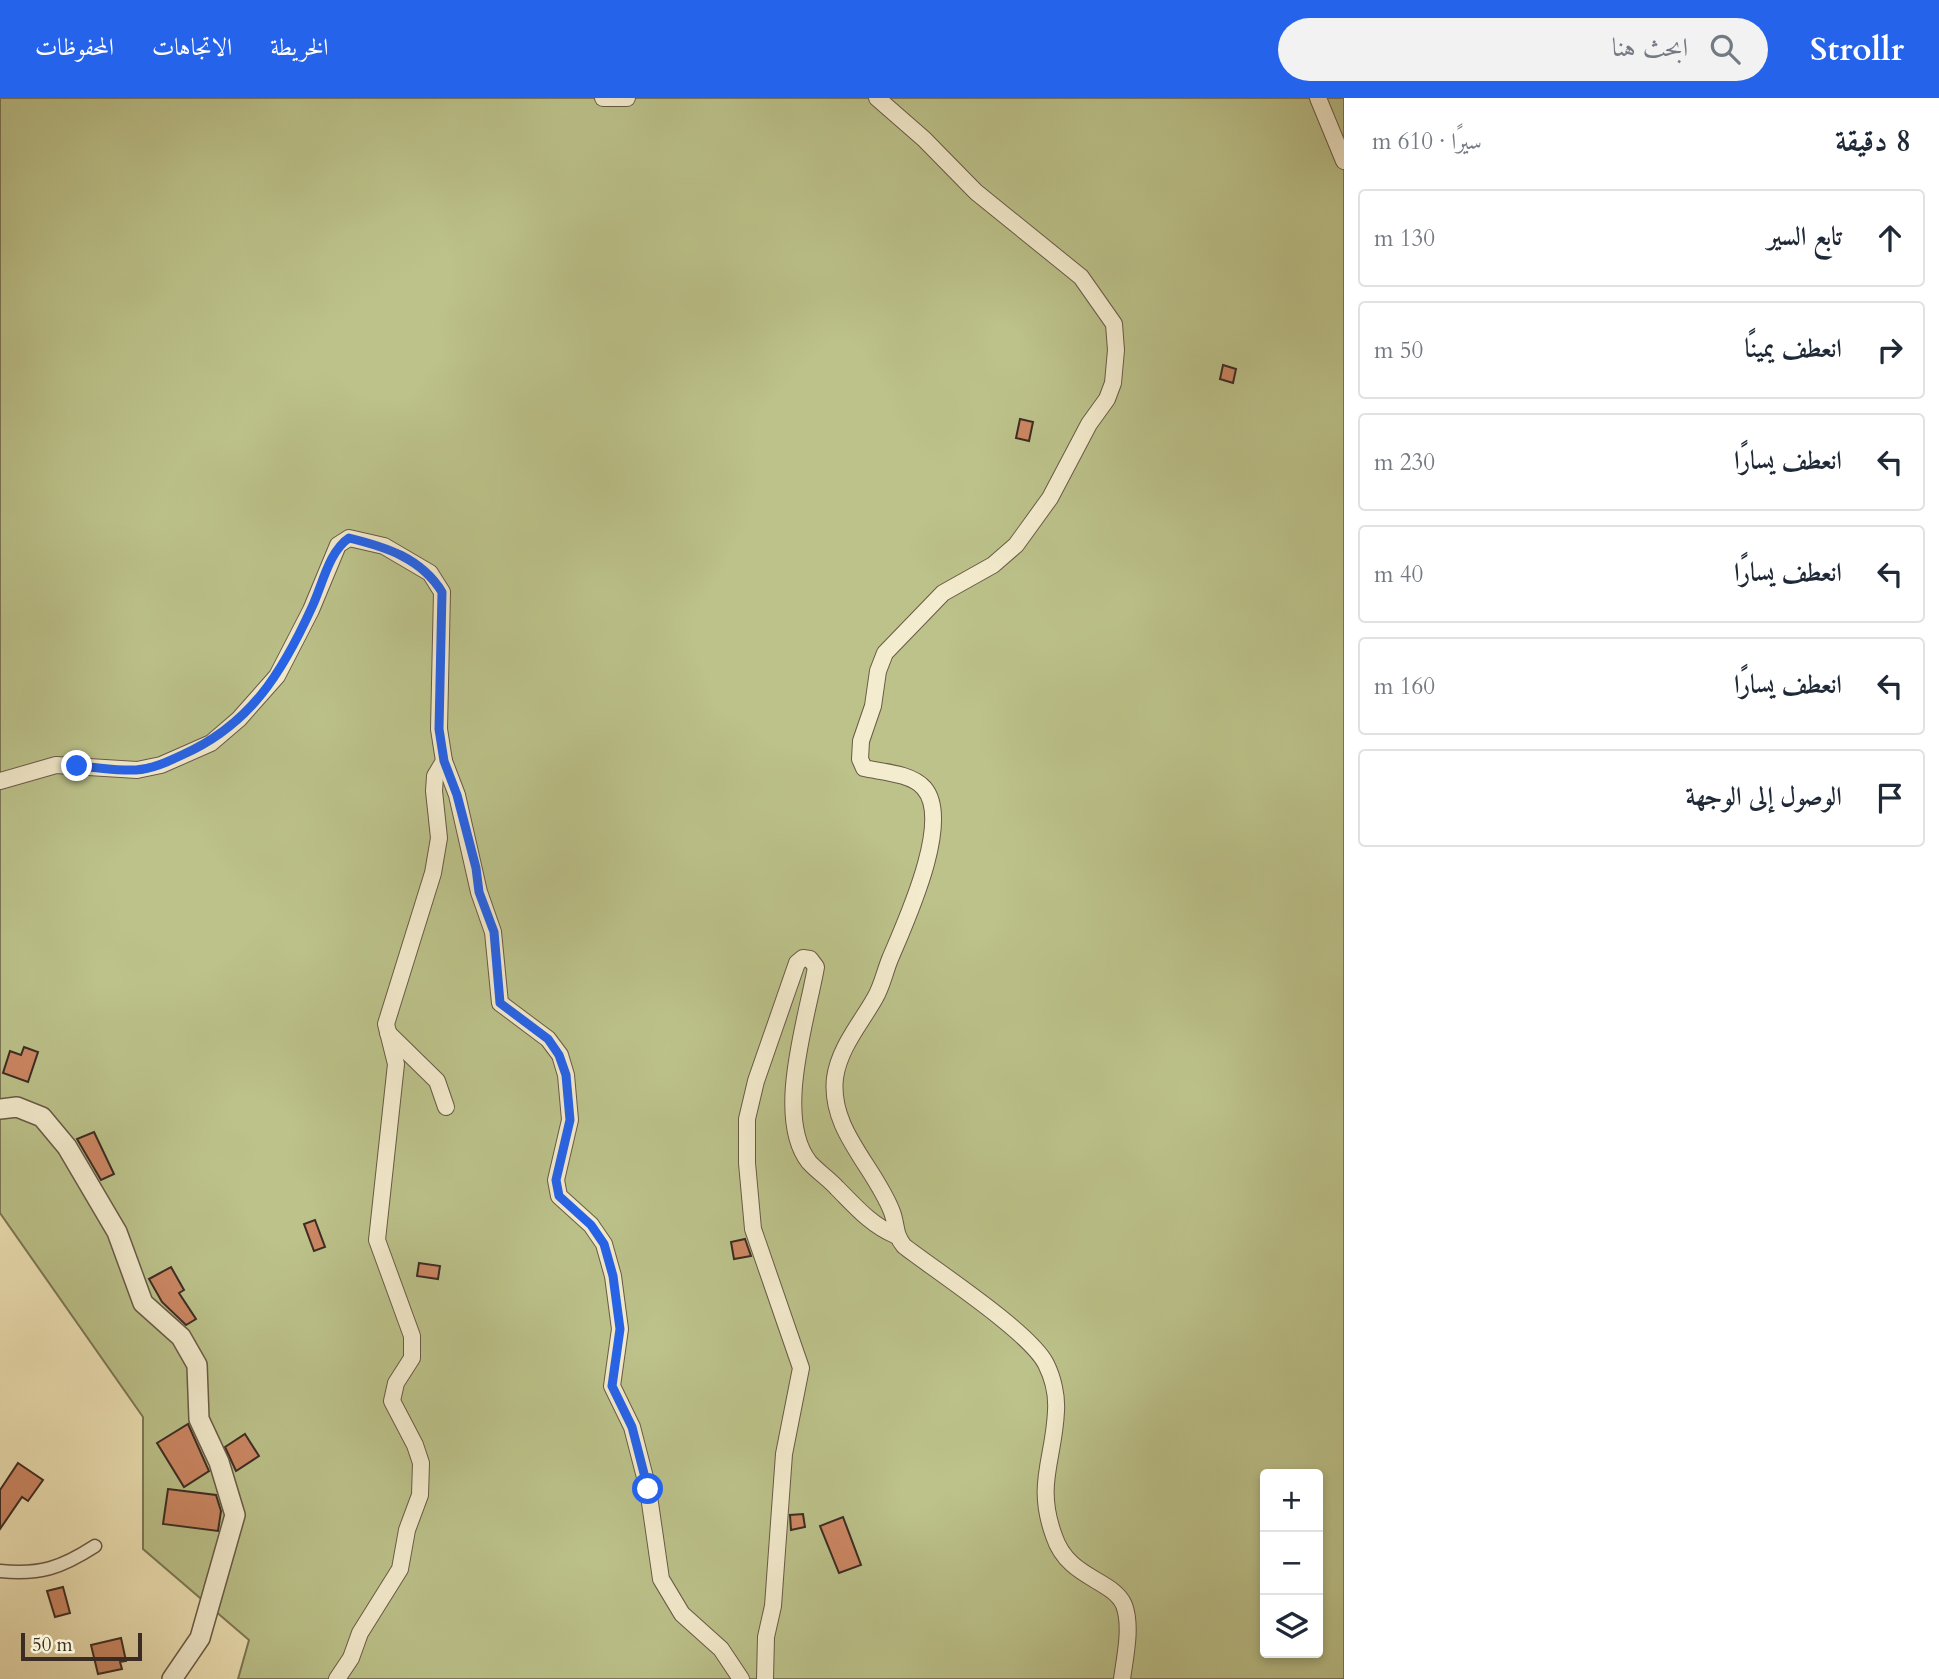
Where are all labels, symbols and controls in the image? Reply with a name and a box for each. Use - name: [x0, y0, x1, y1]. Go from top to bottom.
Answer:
- search box: [1278, 18, 1768, 81]
- text: Strollr: [1810, 27, 1904, 72]
- text: ابحث هنا: [1612, 30, 1688, 65]
- icon: search: [1706, 30, 1744, 68]
- text: المحفوظات: [35, 31, 114, 64]
- text: الاتجاهات: [152, 31, 232, 64]
- text: الخريطة: [270, 31, 329, 64]
- text: 8 دقيقة: [1835, 121, 1911, 162]
- text: سيرًا · 610 m: [1372, 126, 1482, 157]
- text: تابع السير: [1767, 219, 1842, 254]
- icon: ahead: [1871, 219, 1909, 257]
- text: 130 m: [1374, 223, 1435, 254]
- text: انعطف يمينًا: [1744, 331, 1842, 366]
- icon: right: [1871, 331, 1909, 369]
- text: 50 m: [1374, 335, 1423, 366]
- text: انعطف يسارًا: [1734, 443, 1842, 478]
- icon: left: [1871, 443, 1909, 481]
- text: 230 m: [1374, 447, 1435, 478]
- text: انعطف يسارًا: [1734, 555, 1842, 590]
- icon: left: [1871, 555, 1909, 593]
- text: 40 m: [1374, 559, 1423, 590]
- text: انعطف يسارًا: [1734, 667, 1842, 702]
- icon: left: [1871, 667, 1909, 705]
- text: 160 m: [1374, 671, 1435, 702]
- route end: [61, 750, 92, 781]
- text: الوصول إلى الوجهة: [1686, 779, 1842, 814]
- icon: arrive: [1871, 779, 1909, 817]
- map controls: [1260, 1469, 1323, 1658]
- button: +: [1260, 1469, 1323, 1532]
- route start: [632, 1473, 663, 1504]
- button: −: [1260, 1532, 1323, 1595]
- button: layers: [1260, 1595, 1323, 1658]
- scale bar: [21, 1630, 142, 1662]
- text: 50 m: [32, 1632, 73, 1658]

